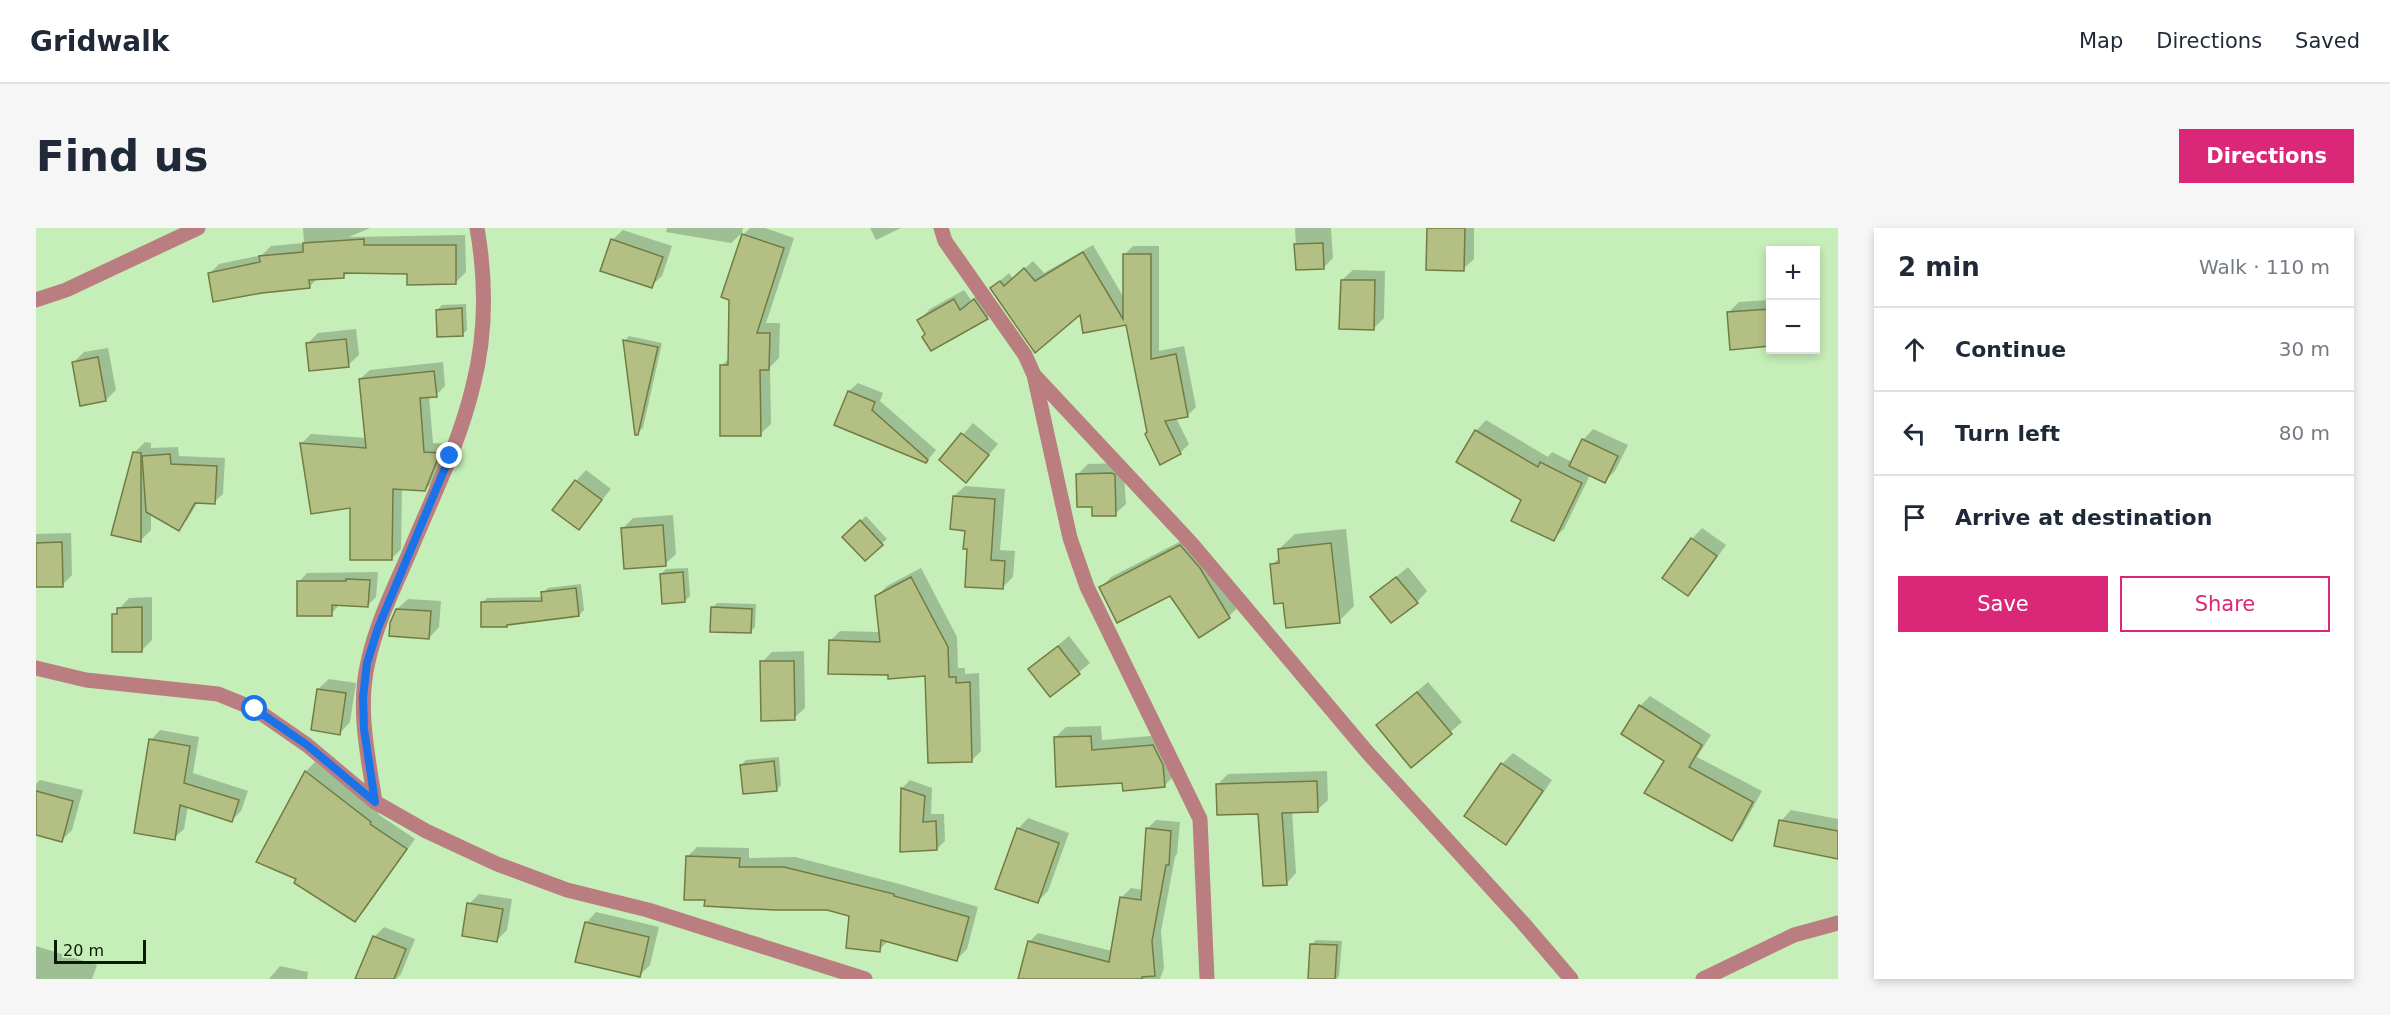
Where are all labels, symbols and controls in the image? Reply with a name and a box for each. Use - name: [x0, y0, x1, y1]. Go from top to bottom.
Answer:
- text: Gridwalk: [30, 25, 169, 58]
- text: Map: [2079, 29, 2123, 53]
- text: Directions: [2156, 29, 2262, 53]
- text: Saved: [2295, 29, 2360, 53]
- button: Directions: [2179, 129, 2354, 183]
- text: Find us: [36, 132, 209, 181]
- map controls: [1766, 246, 1820, 354]
- button: +: [1766, 246, 1820, 300]
- text: 2 min: [1898, 252, 1980, 282]
- text: Walk · 110 m: [2199, 255, 2330, 279]
- button: −: [1766, 300, 1820, 354]
- icon: ahead: [1898, 333, 1931, 366]
- text: Continue: [1955, 337, 2066, 362]
- text: 30 m: [2279, 337, 2330, 361]
- icon: left: [1898, 417, 1931, 450]
- text: Turn left: [1955, 421, 2060, 446]
- text: 80 m: [2279, 421, 2330, 445]
- route end: [436, 442, 462, 468]
- icon: arrive: [1898, 501, 1931, 534]
- text: Arrive at destination: [1955, 505, 2212, 530]
- button: Save: [1898, 576, 2108, 632]
- button: Share: [2120, 576, 2330, 632]
- route start: [241, 695, 267, 721]
- scale bar: [54, 937, 146, 964]
- text: 20 m: [63, 941, 104, 960]

